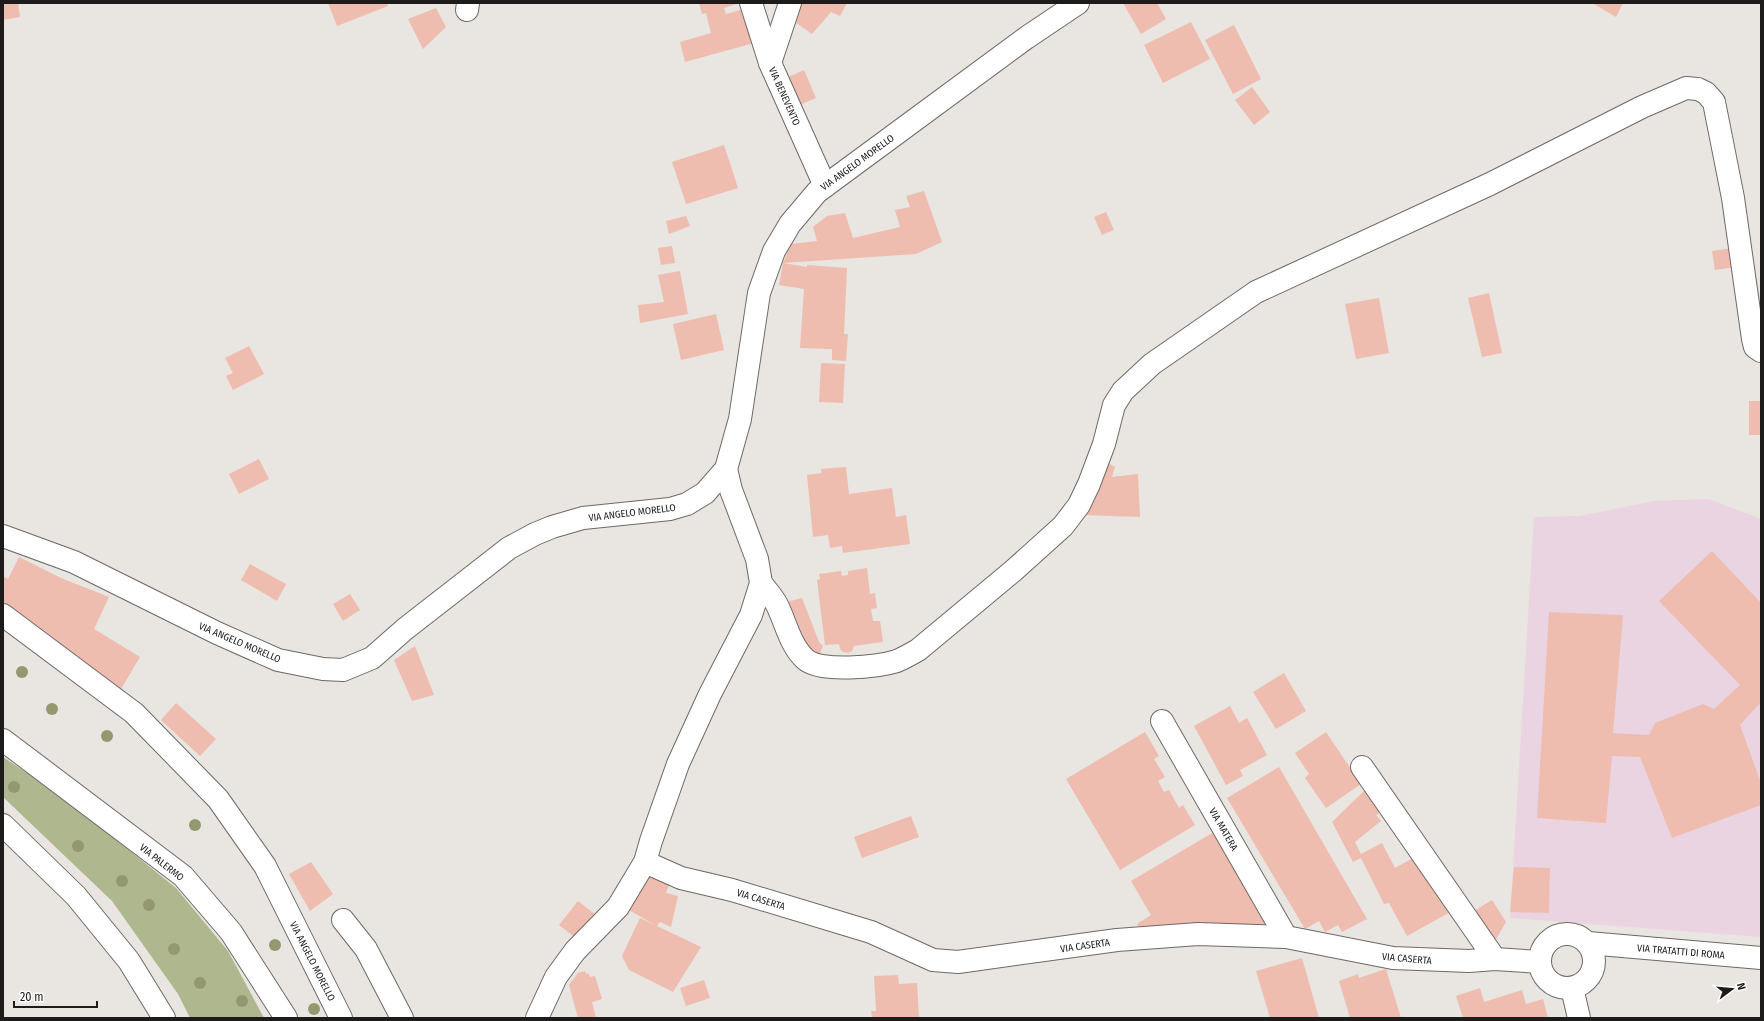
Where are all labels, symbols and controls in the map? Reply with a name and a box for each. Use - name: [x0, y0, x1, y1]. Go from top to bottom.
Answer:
- street label: VIA BENEVENTO: [766, 65, 802, 127]
- street label: VIA ANGELO MORELLO: [819, 132, 897, 193]
- street label: VIA ANGELO MORELLO: [588, 502, 676, 524]
- street label: VIA ANGELO MORELLO: [197, 620, 282, 666]
- street label: VIA MATERA: [1206, 806, 1241, 854]
- street label: VIA PALERMO: [137, 842, 186, 884]
- street label: VIA CASERTA: [735, 887, 787, 913]
- street label: VIA ANGELO MORELLO: [287, 920, 337, 1003]
- street label: VIA CASERTA: [1060, 936, 1111, 955]
- street label: VIA TRATATTI DI ROMA: [1637, 942, 1726, 962]
- street label: VIA CASERTA: [1382, 951, 1433, 967]
- north arrow: [1712, 969, 1752, 1009]
- text: N: [1734, 981, 1748, 991]
- scale bar: [14, 983, 97, 1009]
- text: 20 m: [20, 990, 44, 1004]

